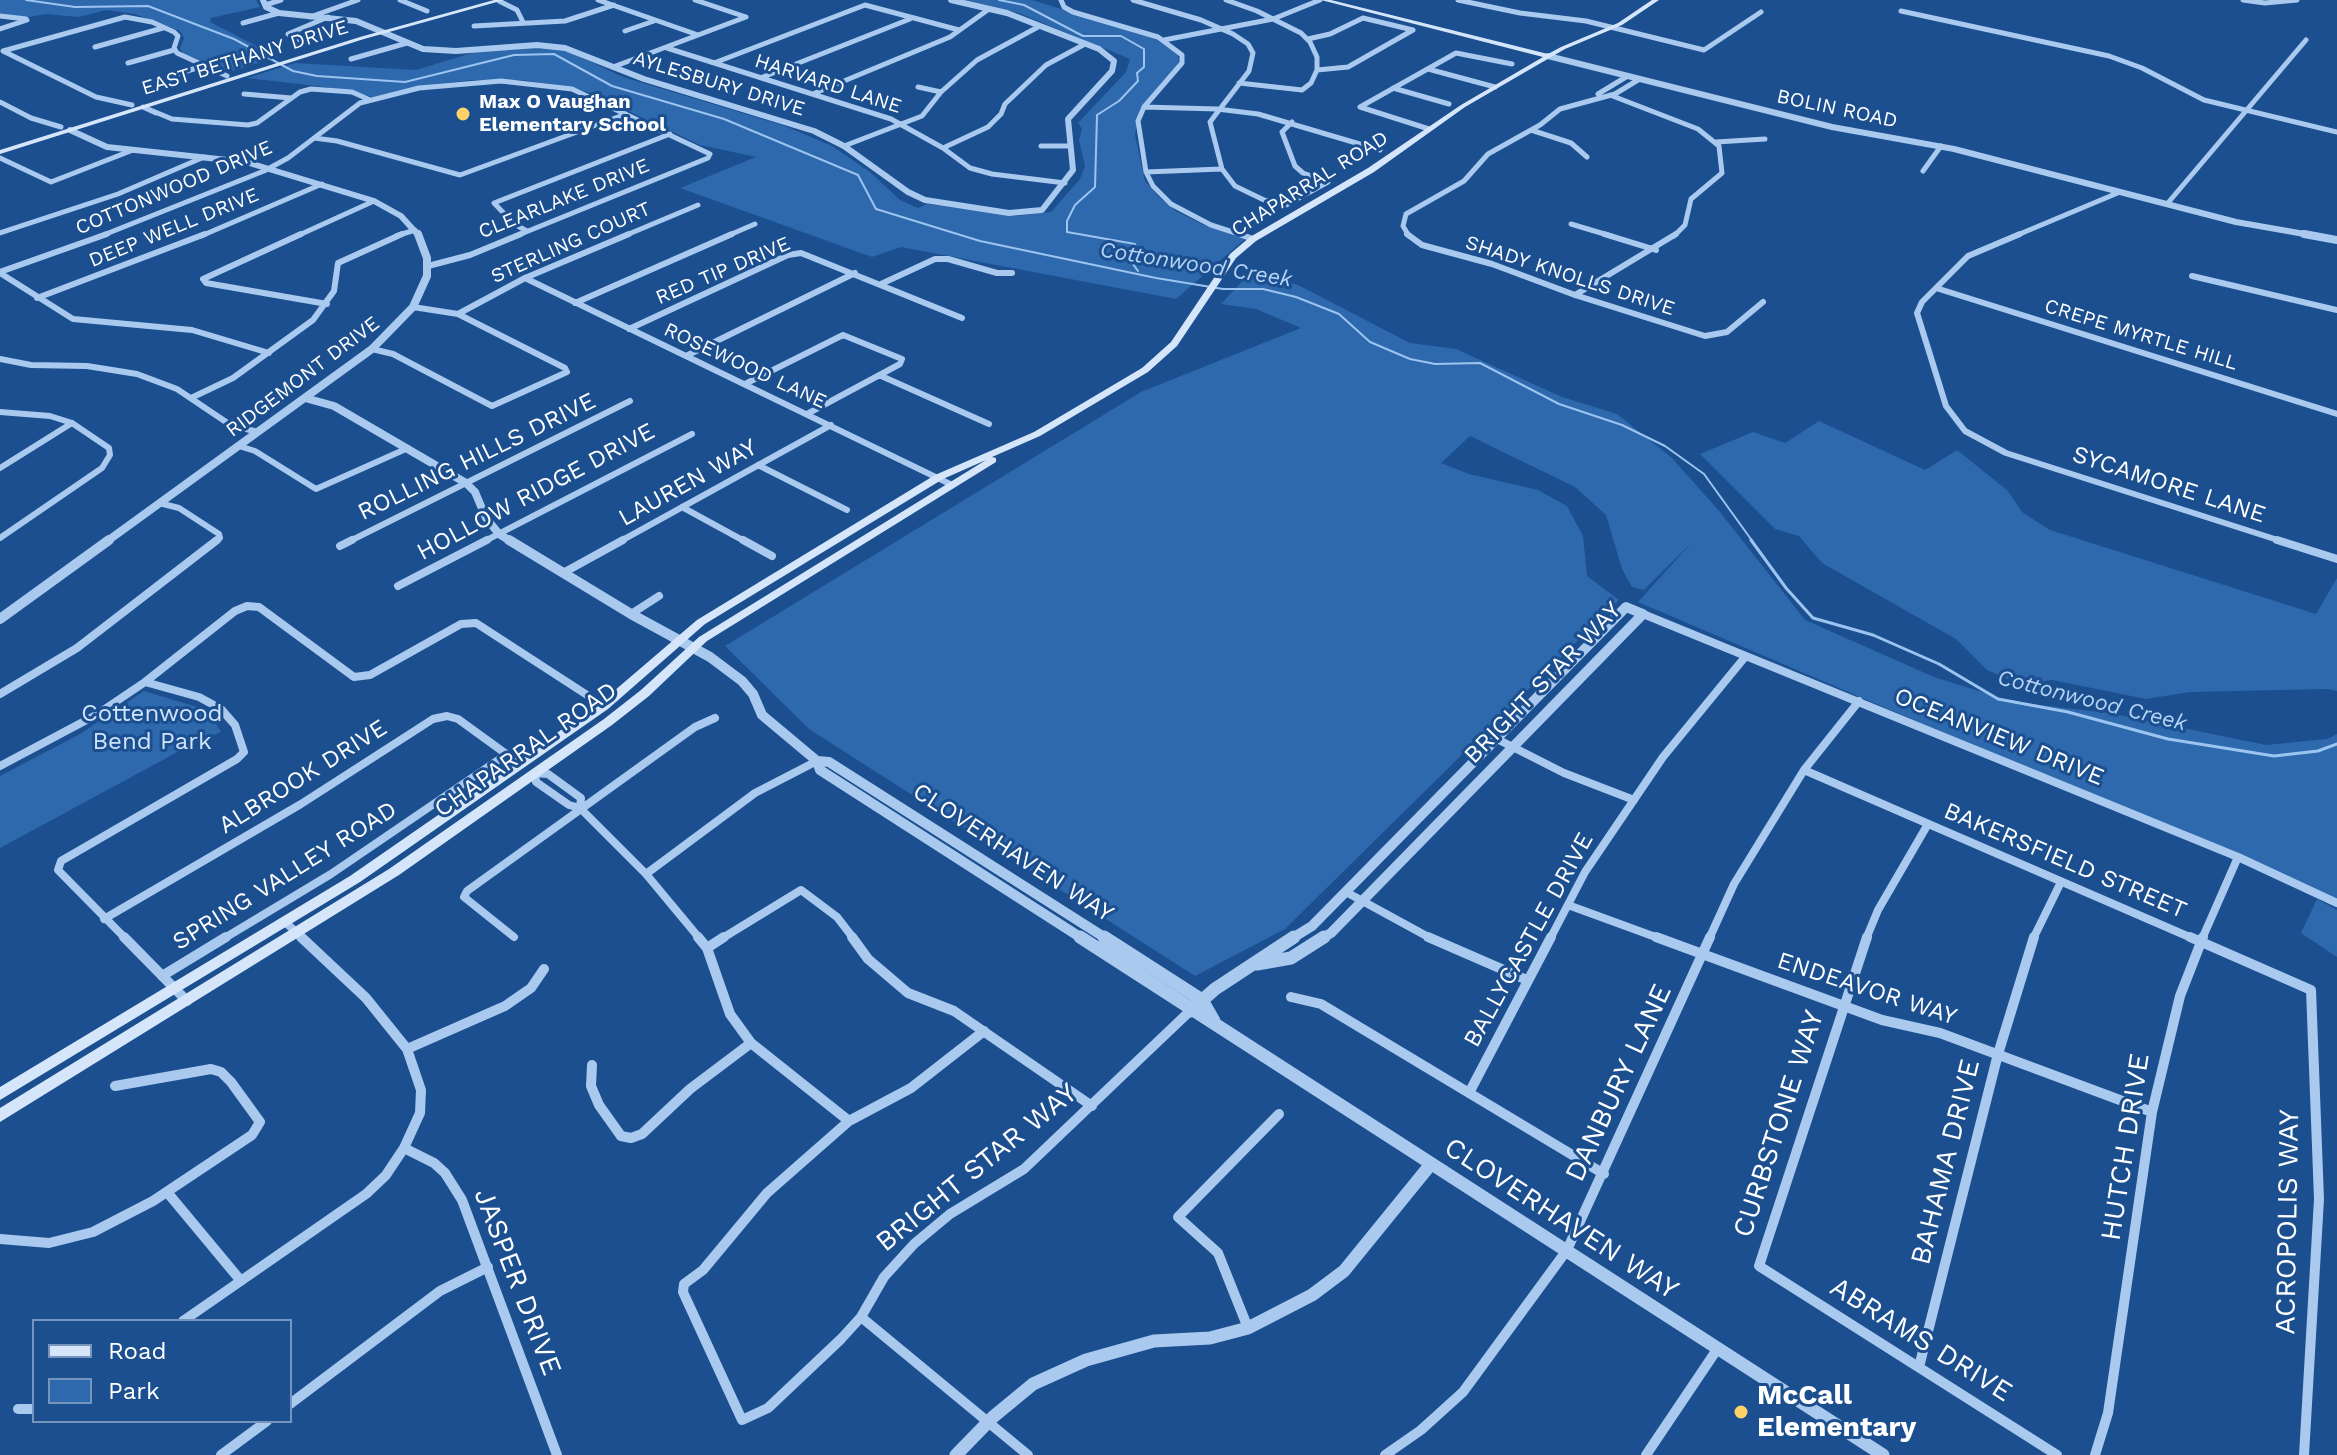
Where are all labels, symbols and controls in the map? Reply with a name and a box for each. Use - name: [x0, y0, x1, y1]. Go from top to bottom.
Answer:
- street label: EAST BETHANY DRIVE: [139, 15, 351, 101]
- street label: AYLESBURY DRIVE: [630, 46, 808, 122]
- street label: HARVARD LANE: [752, 49, 904, 119]
- street label: BOLIN ROAD: [1774, 85, 1900, 133]
- place label: Max O Vaughan Elementary School: [479, 90, 666, 137]
- marker: Max O Vaughan Elementary School: [454, 105, 472, 123]
- street label: CHAPARRAL ROAD: [1227, 126, 1393, 242]
- street label: COTTONWOOD DRIVE: [72, 136, 276, 240]
- street label: CLEARLAKE DRIVE: [475, 154, 653, 244]
- street label: DEEP WELL DRIVE: [86, 183, 262, 273]
- street label: STERLING COURT: [488, 197, 654, 289]
- street label: SHADY KNOLLS DRIVE: [1462, 231, 1678, 321]
- street label: RED TIP DRIVE: [652, 232, 794, 310]
- water label: Cottonwood Creek: [1098, 237, 1294, 293]
- street label: CREPE MYRTLE HILL: [2042, 294, 2240, 376]
- street label: RIDGEMONT DRIVE: [222, 311, 384, 443]
- street label: ROSEWOOD LANE: [660, 318, 830, 414]
- street label: ROLLING HILLS DRIVE: [353, 387, 601, 527]
- street label: HOLLOW RIDGE DRIVE: [412, 417, 660, 567]
- street label: LAUREN WAY: [614, 433, 762, 533]
- street label: SYCAMORE LANE: [2069, 440, 2269, 530]
- street label: BRIGHT STAR WAY: [1458, 596, 1628, 770]
- water label: Cottonwood Creek: [1995, 665, 2189, 737]
- street label: CHAPARRAL ROAD: [429, 676, 623, 824]
- street label: OCEANVIEW DRIVE: [1890, 682, 2108, 792]
- park label: Cottenwood Bend Park: [81, 700, 223, 756]
- street label: ALBROOK DRIVE: [214, 714, 392, 840]
- street label: CLOVERHAVEN WAY: [907, 777, 1119, 929]
- street label: SPRING VALLEY ROAD: [168, 795, 402, 957]
- street label: BAKERSFIELD STREET: [1939, 797, 2191, 925]
- street label: BALLYCASTLE DRIVE: [1458, 828, 1600, 1052]
- street label: ENDEAVOR WAY: [1773, 946, 1961, 1032]
- street label: DANBURY LANE: [1559, 979, 1679, 1187]
- street label: CURBSTONE WAY: [1726, 1006, 1832, 1242]
- street label: HUTCH DRIVE: [2095, 1051, 2157, 1243]
- street label: BAHAMA DRIVE: [1904, 1056, 1988, 1268]
- street label: BRIGHT STAR WAY: [870, 1077, 1084, 1259]
- street label: ACROPOLIS WAY: [2269, 1109, 2307, 1335]
- street label: CLOVERHAVEN WAY: [1438, 1131, 1684, 1307]
- street label: JASPER DRIVE: [466, 1184, 568, 1380]
- street label: ABRAMS DRIVE: [1824, 1271, 2018, 1409]
- legend: [32, 1319, 292, 1423]
- text: Road: [108, 1337, 167, 1365]
- text: Park: [108, 1377, 160, 1405]
- place label: McCall Elementary: [1757, 1379, 1916, 1445]
- marker: McCall Elementary: [1732, 1403, 1750, 1421]

